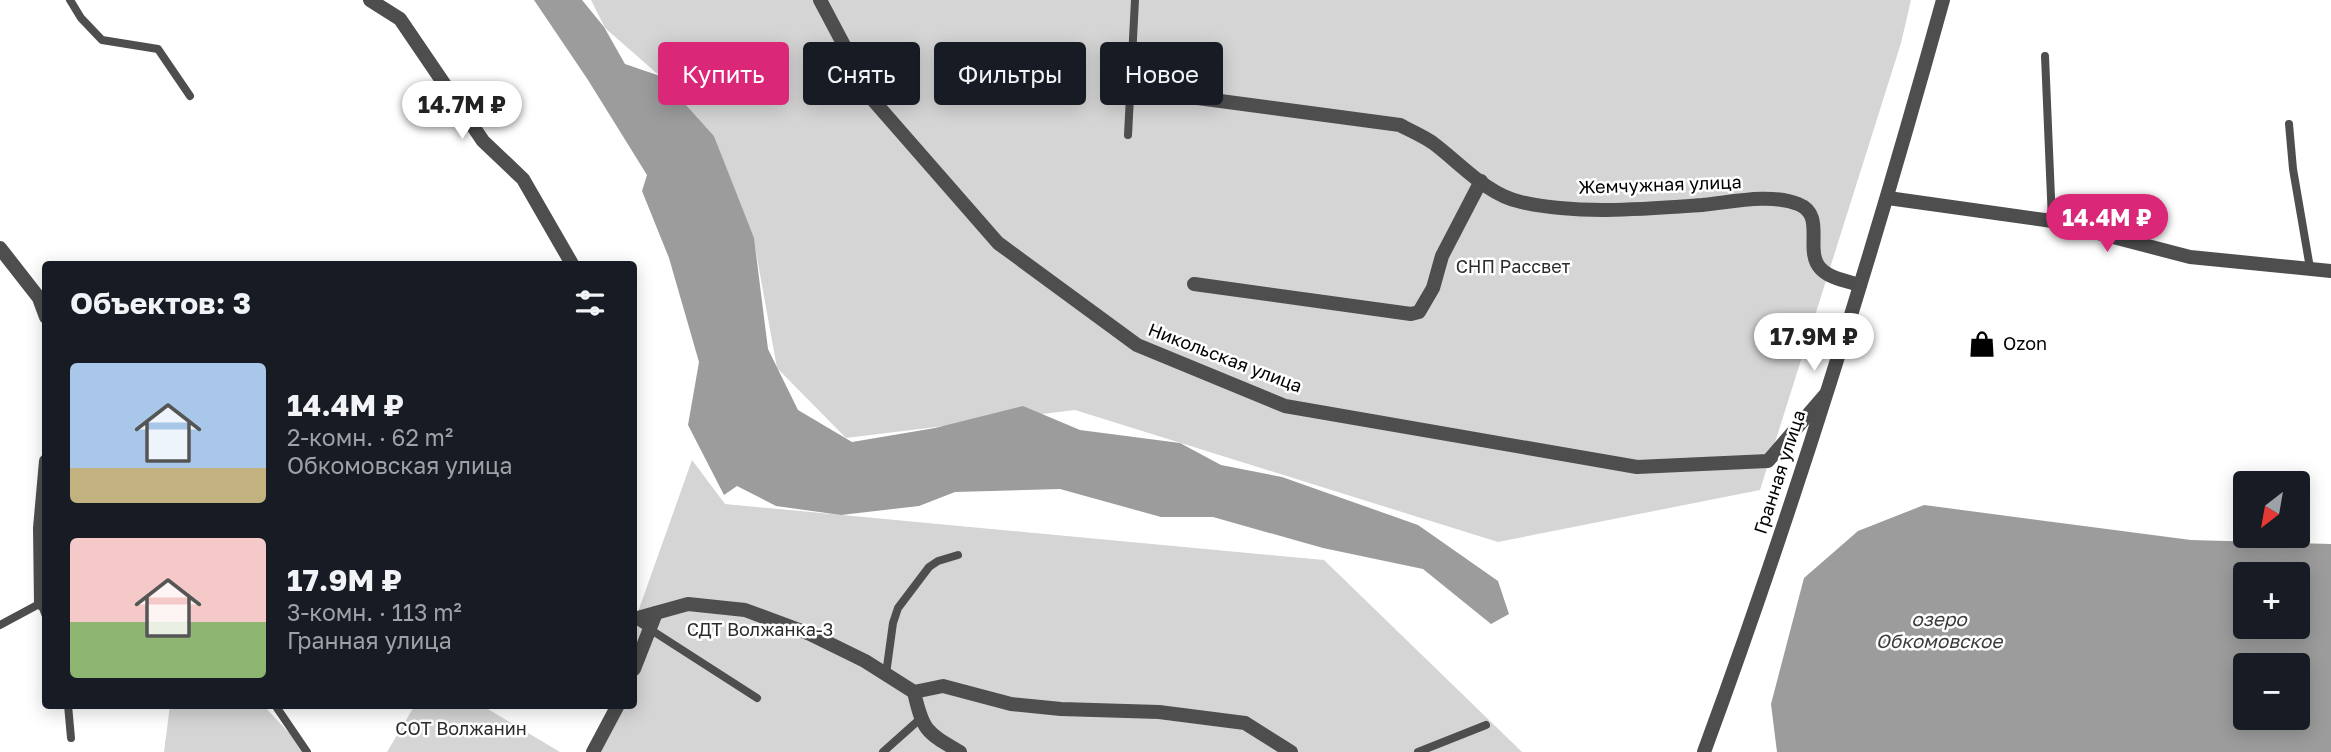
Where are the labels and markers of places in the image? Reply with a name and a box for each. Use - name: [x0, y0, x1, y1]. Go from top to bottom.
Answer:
- pin: 14.7M ₽: [397, 82, 527, 141]
- pin: 14.4M ₽: [2042, 194, 2172, 254]
- pin: 17.9M ₽: [1749, 314, 1879, 373]
- shop icon: Ozon: [1967, 329, 1997, 359]
- place label: Ozon: [2003, 332, 2047, 354]

